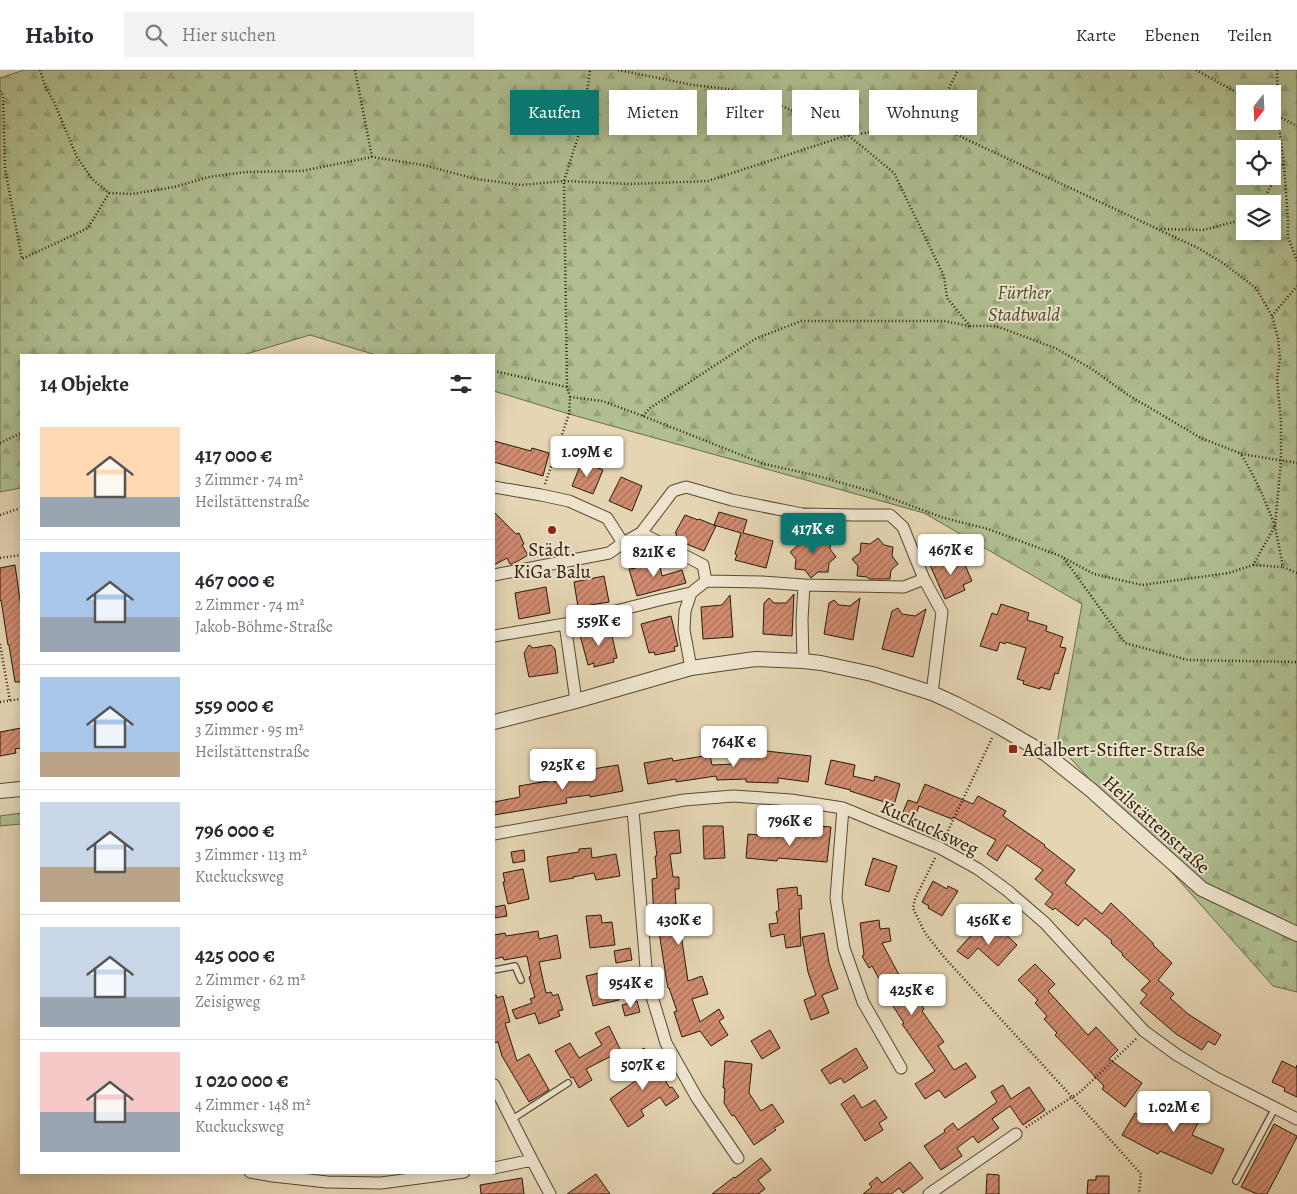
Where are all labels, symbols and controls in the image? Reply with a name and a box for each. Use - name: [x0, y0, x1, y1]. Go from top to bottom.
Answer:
- search box: [124, 12, 474, 57]
- text: Habito: [25, 19, 94, 51]
- icon: search: [142, 21, 170, 49]
- text: Hier suchen: [182, 22, 276, 48]
- text: Karte: [1076, 23, 1116, 47]
- text: Ebenen: [1144, 23, 1200, 47]
- text: Teilen: [1228, 23, 1272, 47]
- north arrow: [1236, 85, 1281, 130]
- map controls: [1236, 85, 1281, 240]
- chip: Kaufen: [510, 90, 599, 135]
- chip: Mieten: [609, 90, 697, 135]
- chip: Filter: [707, 90, 782, 135]
- chip: Neu: [792, 90, 859, 135]
- chip: Wohnung: [869, 90, 977, 135]
- button: locate: [1236, 140, 1281, 185]
- button: layers: [1236, 195, 1281, 240]
- park label: Fürther Stadtwald: [988, 280, 1060, 328]
- text: 14 Objekte: [40, 370, 129, 398]
- icon: filters: [447, 370, 475, 398]
- pin: 1.09M €: [541, 436, 633, 478]
- text: 417 000 €: [195, 441, 272, 469]
- text: 1.09M €: [561, 441, 613, 463]
- icon: home: [80, 447, 140, 507]
- text: 3 Zimmer · 74 m²: [195, 469, 304, 491]
- text: Heilstättenstraße: [195, 491, 310, 513]
- pin: 417K €: [772, 512, 854, 555]
- text: 417K €: [792, 518, 834, 540]
- marker: Städt. KiGa Balu: [546, 524, 558, 536]
- pin: 467K €: [910, 534, 992, 576]
- pin: 821K €: [613, 536, 695, 578]
- place label: Städt. KiGa Balu: [513, 537, 591, 585]
- text: 467K €: [929, 539, 973, 561]
- text: 821K €: [632, 541, 676, 563]
- text: 467 000 €: [195, 566, 275, 594]
- icon: home: [80, 572, 140, 632]
- text: 2 Zimmer · 74 m²: [195, 594, 305, 616]
- pin: 559K €: [558, 604, 640, 647]
- text: 559K €: [577, 610, 621, 632]
- text: Jakob-Böhme-Straße: [195, 616, 333, 638]
- text: 559 000 €: [195, 691, 274, 719]
- icon: home: [80, 697, 140, 757]
- text: 3 Zimmer · 95 m²: [195, 719, 304, 741]
- pin: 764K €: [693, 726, 775, 768]
- text: 764K €: [712, 731, 756, 753]
- place label: Adalbert-Stifter-Straße: [1022, 737, 1205, 763]
- text: Heilstättenstraße: [195, 741, 310, 763]
- marker: Adalbert-Stifter-Straße: [1007, 743, 1019, 755]
- pin: 925K €: [522, 748, 604, 791]
- text: 925K €: [541, 754, 585, 776]
- street label: Heilstättenstraße: [1097, 769, 1216, 880]
- street label: Kuckucksweg: [876, 794, 983, 862]
- pin: 796K €: [749, 804, 831, 847]
- text: 796K €: [768, 810, 812, 832]
- text: 796 000 €: [195, 816, 275, 844]
- icon: home: [80, 822, 140, 882]
- text: 3 Zimmer · 113 m²: [195, 844, 307, 866]
- text: Kuckucksweg: [195, 866, 284, 888]
- pin: 430K €: [638, 904, 720, 946]
- pin: 456K €: [948, 904, 1030, 946]
- text: 430K €: [657, 909, 701, 931]
- text: 456K €: [967, 909, 1011, 931]
- text: 425 000 €: [195, 941, 275, 969]
- icon: home: [80, 947, 140, 1007]
- pin: 954K €: [590, 966, 672, 1009]
- text: 2 Zimmer · 62 m²: [195, 969, 306, 991]
- text: 954K €: [609, 972, 653, 994]
- pin: 425K €: [871, 974, 953, 1016]
- text: 425K €: [890, 979, 934, 1001]
- text: Zeisigweg: [195, 991, 260, 1013]
- pin: 507K €: [602, 1048, 684, 1091]
- text: 507K €: [621, 1054, 665, 1076]
- text: 1 020 000 €: [195, 1066, 289, 1094]
- icon: home: [80, 1072, 140, 1132]
- pin: 1.02M €: [1128, 1090, 1220, 1133]
- text: 4 Zimmer · 148 m²: [195, 1094, 311, 1116]
- text: 1.02M €: [1148, 1096, 1200, 1118]
- text: Kuckucksweg: [195, 1116, 284, 1138]

